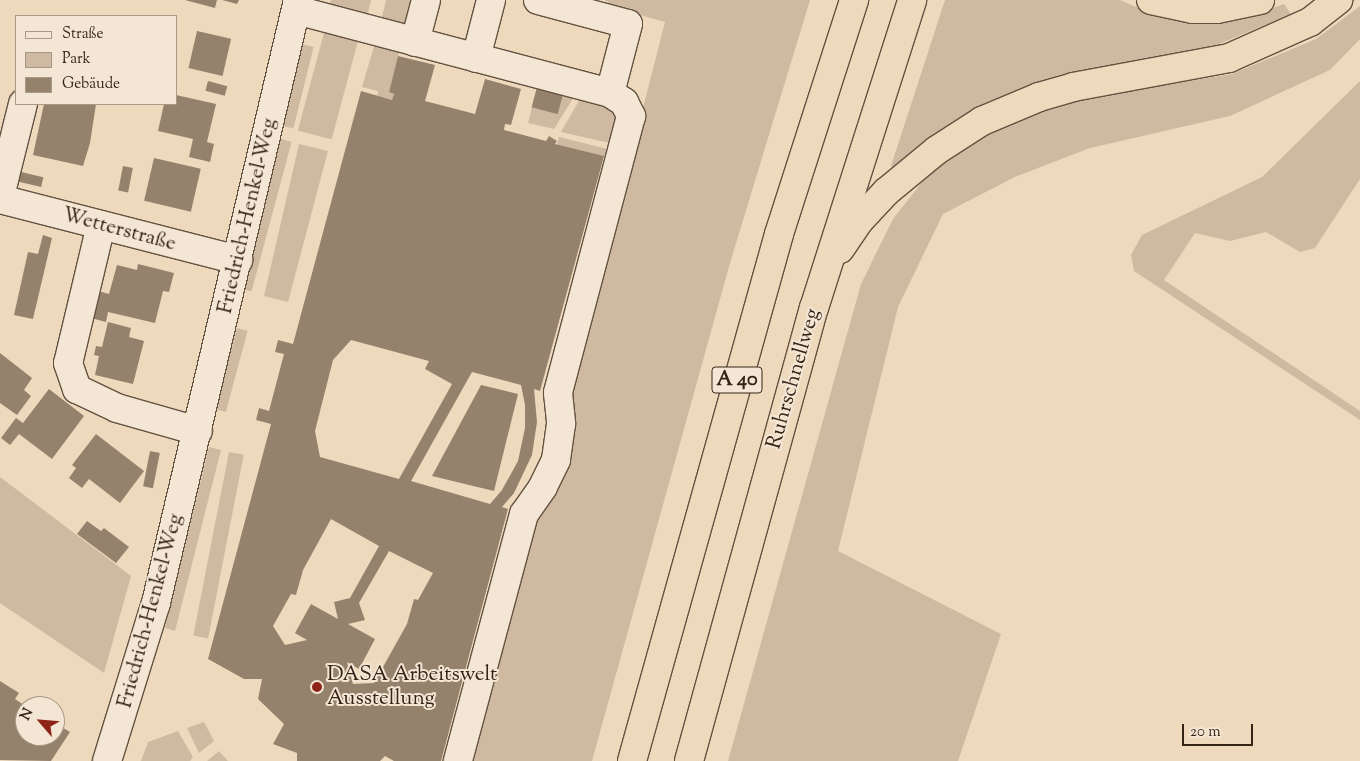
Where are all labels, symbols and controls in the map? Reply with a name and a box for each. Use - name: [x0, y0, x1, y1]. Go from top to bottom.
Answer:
- legend: [15, 15, 178, 105]
- text: Straße: [62, 24, 104, 45]
- text: Park: [62, 49, 91, 70]
- text: Gebäude: [62, 74, 120, 95]
- street label: Friedrich-Henkel-Weg: [213, 116, 283, 316]
- street label: Wetterstraße: [59, 203, 179, 257]
- street label: Ruhrschnellweg: [762, 306, 826, 452]
- road number: A 40: [711, 362, 763, 398]
- street label: Friedrich-Henkel-Weg: [113, 511, 189, 711]
- place label: DASA Arbeitswelt Ausstellung: [327, 662, 497, 712]
- marker: DASA Arbeitswelt Ausstellung: [311, 681, 323, 693]
- north arrow: [15, 696, 65, 746]
- text: N: [16, 705, 39, 724]
- scale bar: [1185, 714, 1256, 746]
- text: 20 m: [1190, 722, 1221, 743]

